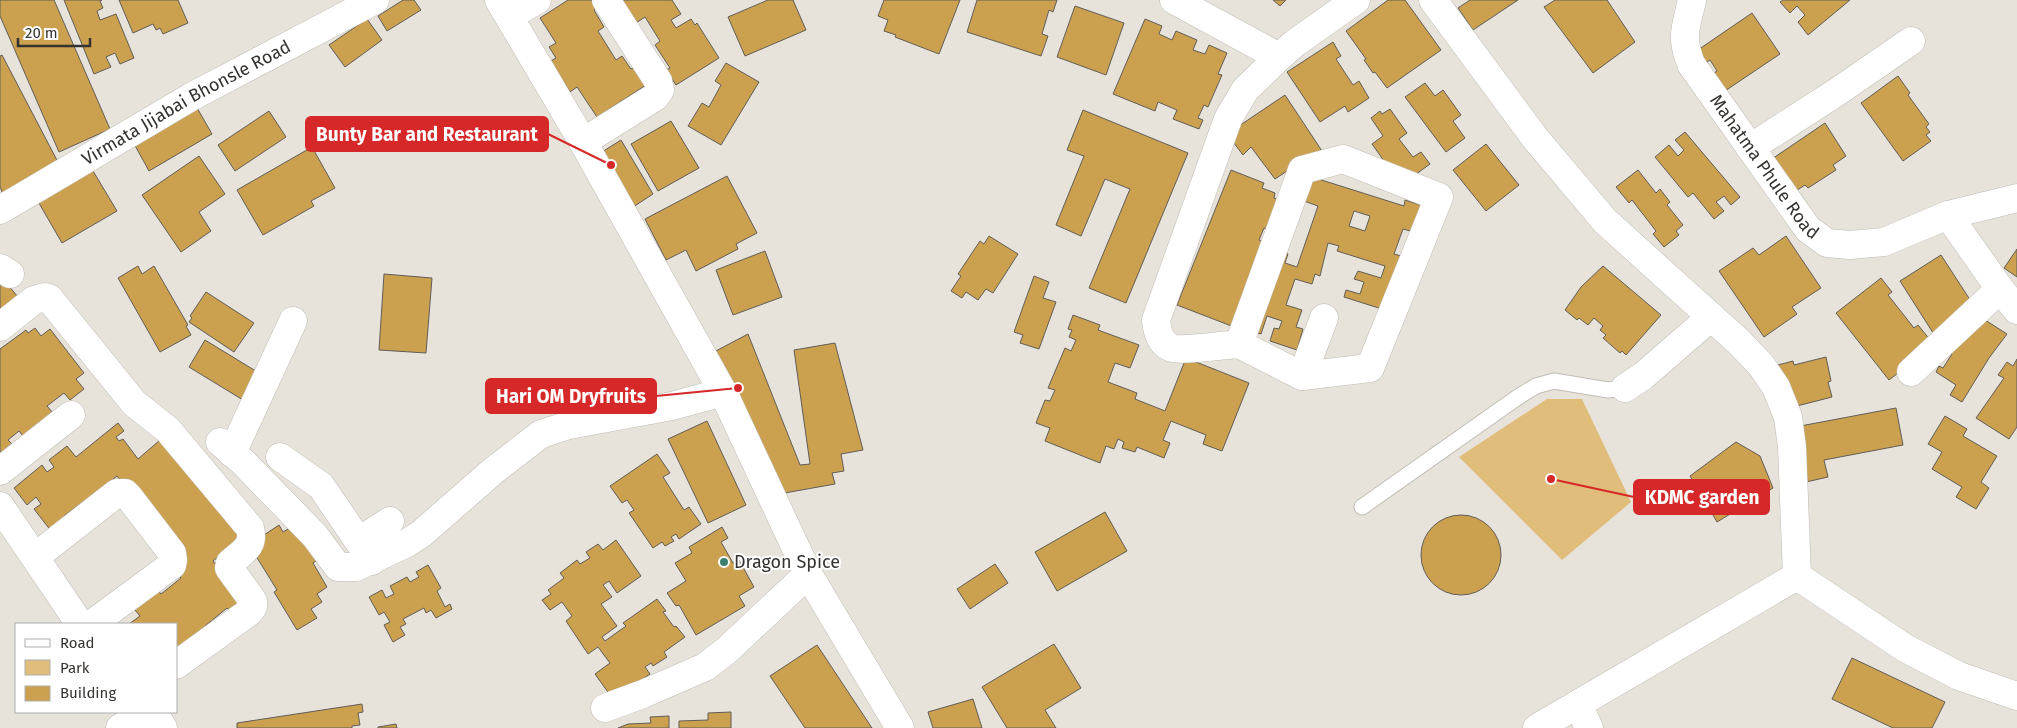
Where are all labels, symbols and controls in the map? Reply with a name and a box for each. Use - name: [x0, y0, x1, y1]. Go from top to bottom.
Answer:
- scale bar: [18, 15, 90, 47]
- text: 20 m: [25, 24, 58, 42]
- street label: Virmata Jijabai Bhonsle Road: [78, 35, 294, 170]
- street label: Mahatma Phule Road: [1705, 90, 1823, 244]
- callout: Bunty Bar and Restaurant: [306, 117, 548, 151]
- text: Bunty Bar and Restaurant: [316, 123, 539, 146]
- callout: Hari OM Dryfruits: [486, 379, 656, 413]
- text: Hari OM Dryfruits: [496, 385, 646, 408]
- callout: KDMC garden: [1634, 480, 1769, 514]
- text: KDMC garden: [1645, 486, 1759, 509]
- place label: Dragon Spice: [734, 551, 840, 573]
- marker: Dragon Spice: [718, 556, 730, 568]
- legend: [15, 623, 178, 713]
- text: Road: [60, 634, 95, 652]
- text: Park: [60, 659, 90, 677]
- text: Building: [60, 684, 116, 702]

